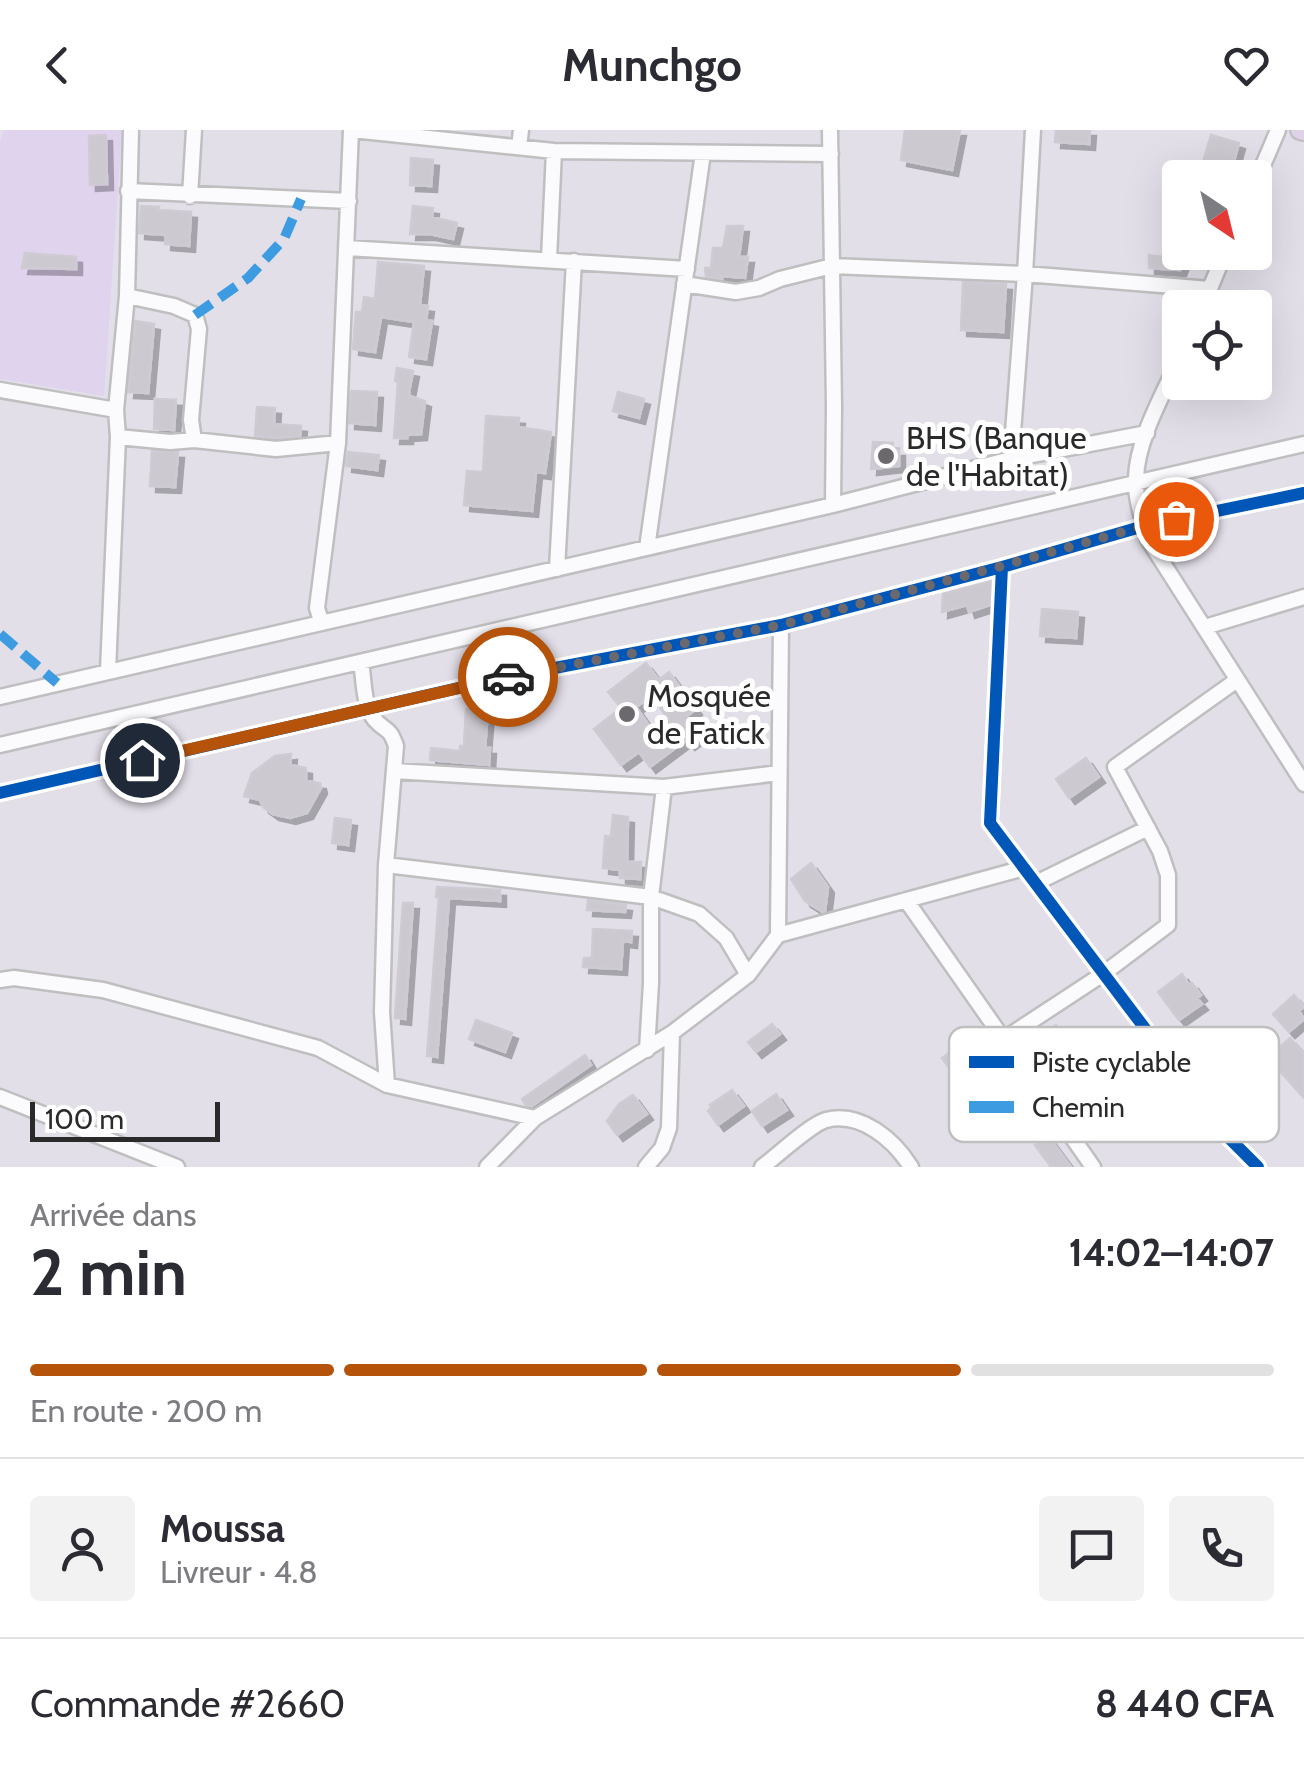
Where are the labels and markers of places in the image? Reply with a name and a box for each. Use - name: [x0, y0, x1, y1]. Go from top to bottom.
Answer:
- place label: BHS (Banque de l'Habitat): [906, 418, 1087, 494]
- marker: BHS (Banque de l'Habitat): [875, 445, 897, 467]
- pin: [1134, 477, 1219, 562]
- place label: Mosquée de Fatick: [647, 676, 771, 752]
- marker: Mosquée de Fatick: [616, 703, 638, 725]
- pin: [100, 718, 185, 803]

